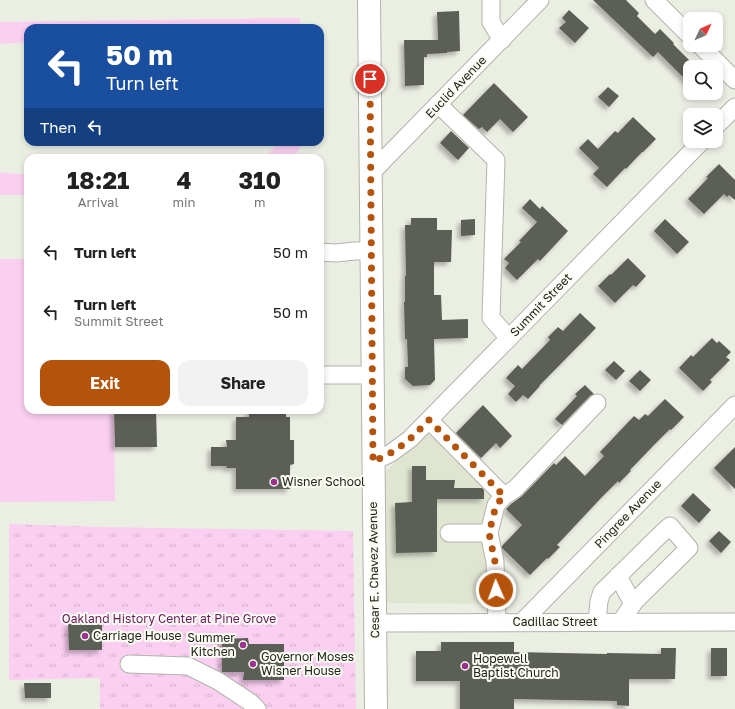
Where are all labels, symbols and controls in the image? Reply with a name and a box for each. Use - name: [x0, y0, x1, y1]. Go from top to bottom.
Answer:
- north arrow: [683, 12, 723, 52]
- map controls: [683, 12, 723, 148]
- text: 50 m: [106, 38, 173, 71]
- icon: left: [40, 40, 92, 92]
- street label: Euclid Avenue: [422, 52, 489, 121]
- button: search: [683, 60, 723, 100]
- pin: [353, 62, 387, 96]
- icon: arrive: [359, 68, 381, 90]
- text: Turn left: [106, 72, 179, 94]
- button: layers: [683, 108, 723, 148]
- icon: left: [84, 116, 106, 138]
- text: Then: [40, 118, 76, 136]
- text: 18:21: [67, 165, 129, 194]
- text: 4: [176, 165, 191, 194]
- text: 310: [238, 165, 281, 194]
- text: Arrival: [78, 194, 119, 210]
- text: min: [172, 194, 195, 210]
- text: m: [254, 194, 265, 210]
- icon: left: [40, 241, 62, 263]
- text: Turn left: [74, 243, 136, 261]
- text: 50 m: [273, 243, 308, 261]
- street label: Summit Street: [507, 270, 575, 340]
- text: Turn left: [74, 295, 136, 313]
- icon: left: [40, 301, 62, 323]
- text: 50 m: [273, 303, 308, 321]
- text: Summit Street: [74, 313, 164, 329]
- button: Exit: [40, 360, 170, 406]
- button: Share: [178, 360, 308, 406]
- place label: Wisner School: [282, 474, 365, 489]
- street label: Pingree Avenue: [591, 476, 664, 551]
- marker: Wisner School: [269, 477, 279, 487]
- street label: Cesar E. Chavez Avenue: [365, 501, 382, 639]
- position arrow: [475, 569, 517, 611]
- park label: Oakland History Center at Pine Grove: [62, 611, 276, 626]
- street label: Cadillac Street: [512, 614, 598, 629]
- place label: Carriage House: [93, 628, 182, 643]
- place label: Summer Kitchen: [187, 630, 235, 659]
- marker: Carriage House: [80, 631, 90, 641]
- marker: Summer Kitchen: [238, 640, 248, 650]
- place label: Governor Moses Wisner House: [261, 649, 354, 678]
- place label: Hopewell Baptist Church: [473, 651, 559, 680]
- marker: Governor Moses Wisner House: [248, 659, 258, 669]
- marker: Hopewell Baptist Church: [460, 661, 470, 671]

